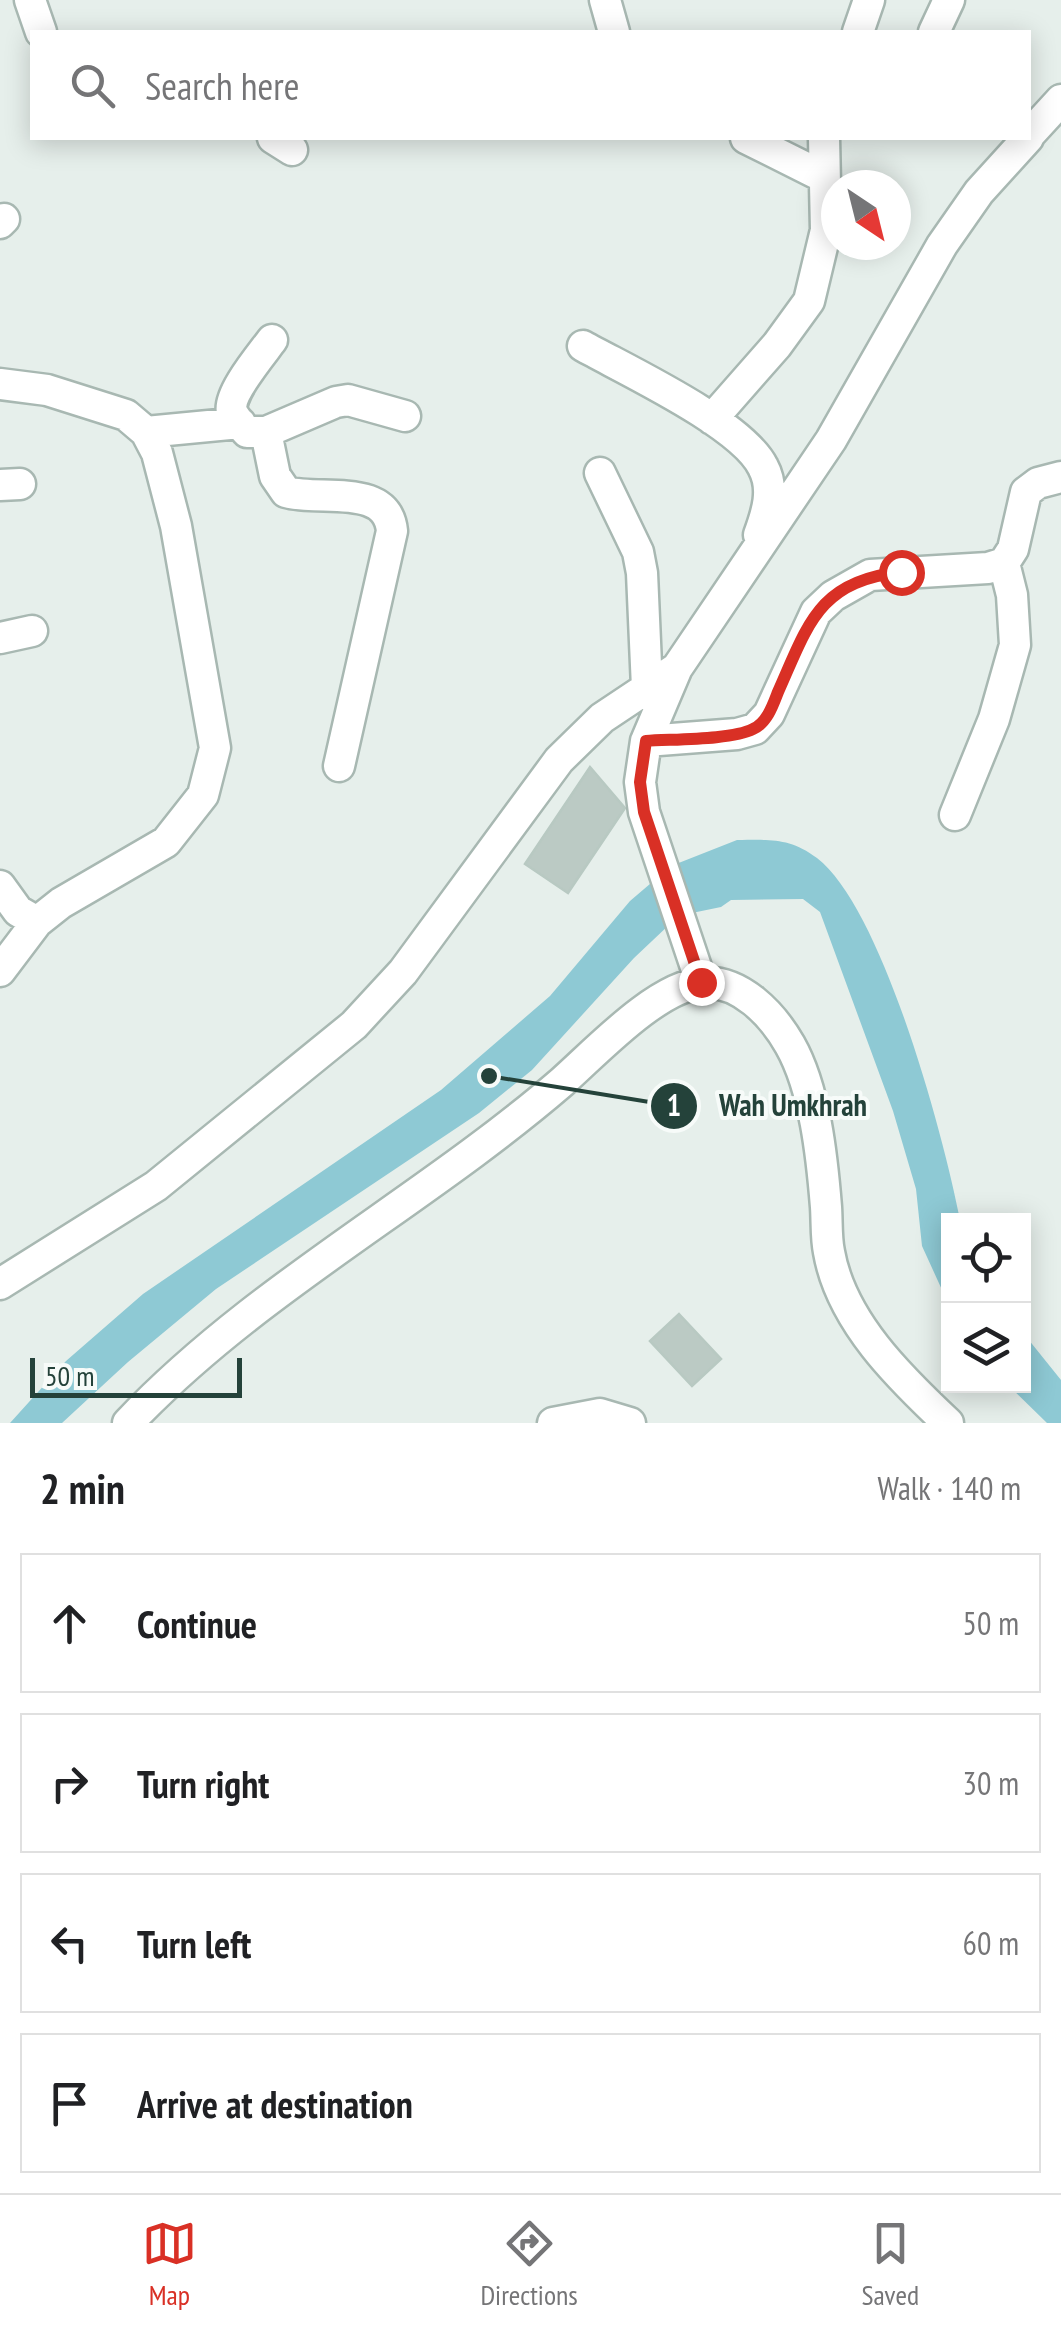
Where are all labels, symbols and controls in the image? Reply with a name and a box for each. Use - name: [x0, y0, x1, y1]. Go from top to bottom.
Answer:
- search box: [30, 30, 1031, 140]
- icon: search: [65, 58, 120, 113]
- text: Search here: [145, 61, 299, 110]
- north arrow: [821, 170, 911, 260]
- route start: [879, 550, 925, 596]
- route end: [679, 960, 725, 1006]
- callout: Wah Umkhrah: [649, 1076, 887, 1136]
- text: 1: [667, 1085, 681, 1124]
- text: Wah Umkhrah: [718, 1085, 867, 1124]
- map controls: [941, 1213, 1031, 1393]
- button: locate: [941, 1213, 1031, 1303]
- button: layers: [941, 1303, 1031, 1393]
- scale bar: [30, 1353, 242, 1398]
- text: 50 m: [45, 1357, 94, 1394]
- text: 2 min: [40, 1461, 125, 1516]
- text: Walk · 140 m: [877, 1467, 1021, 1509]
- icon: ahead: [42, 1596, 97, 1651]
- text: Continue: [137, 1599, 257, 1648]
- text: 50 m: [963, 1602, 1019, 1644]
- icon: right: [42, 1756, 97, 1811]
- text: Turn right: [137, 1759, 269, 1808]
- text: 30 m: [963, 1762, 1019, 1804]
- icon: left: [42, 1916, 97, 1971]
- text: Turn left: [137, 1919, 251, 1968]
- text: 60 m: [963, 1922, 1019, 1964]
- icon: arrive: [42, 2076, 97, 2131]
- text: Arrive at destination: [137, 2079, 413, 2128]
- tab: Map: [142, 2216, 197, 2313]
- tab: Directions: [480, 2216, 578, 2313]
- tab: Saved: [861, 2216, 919, 2313]

